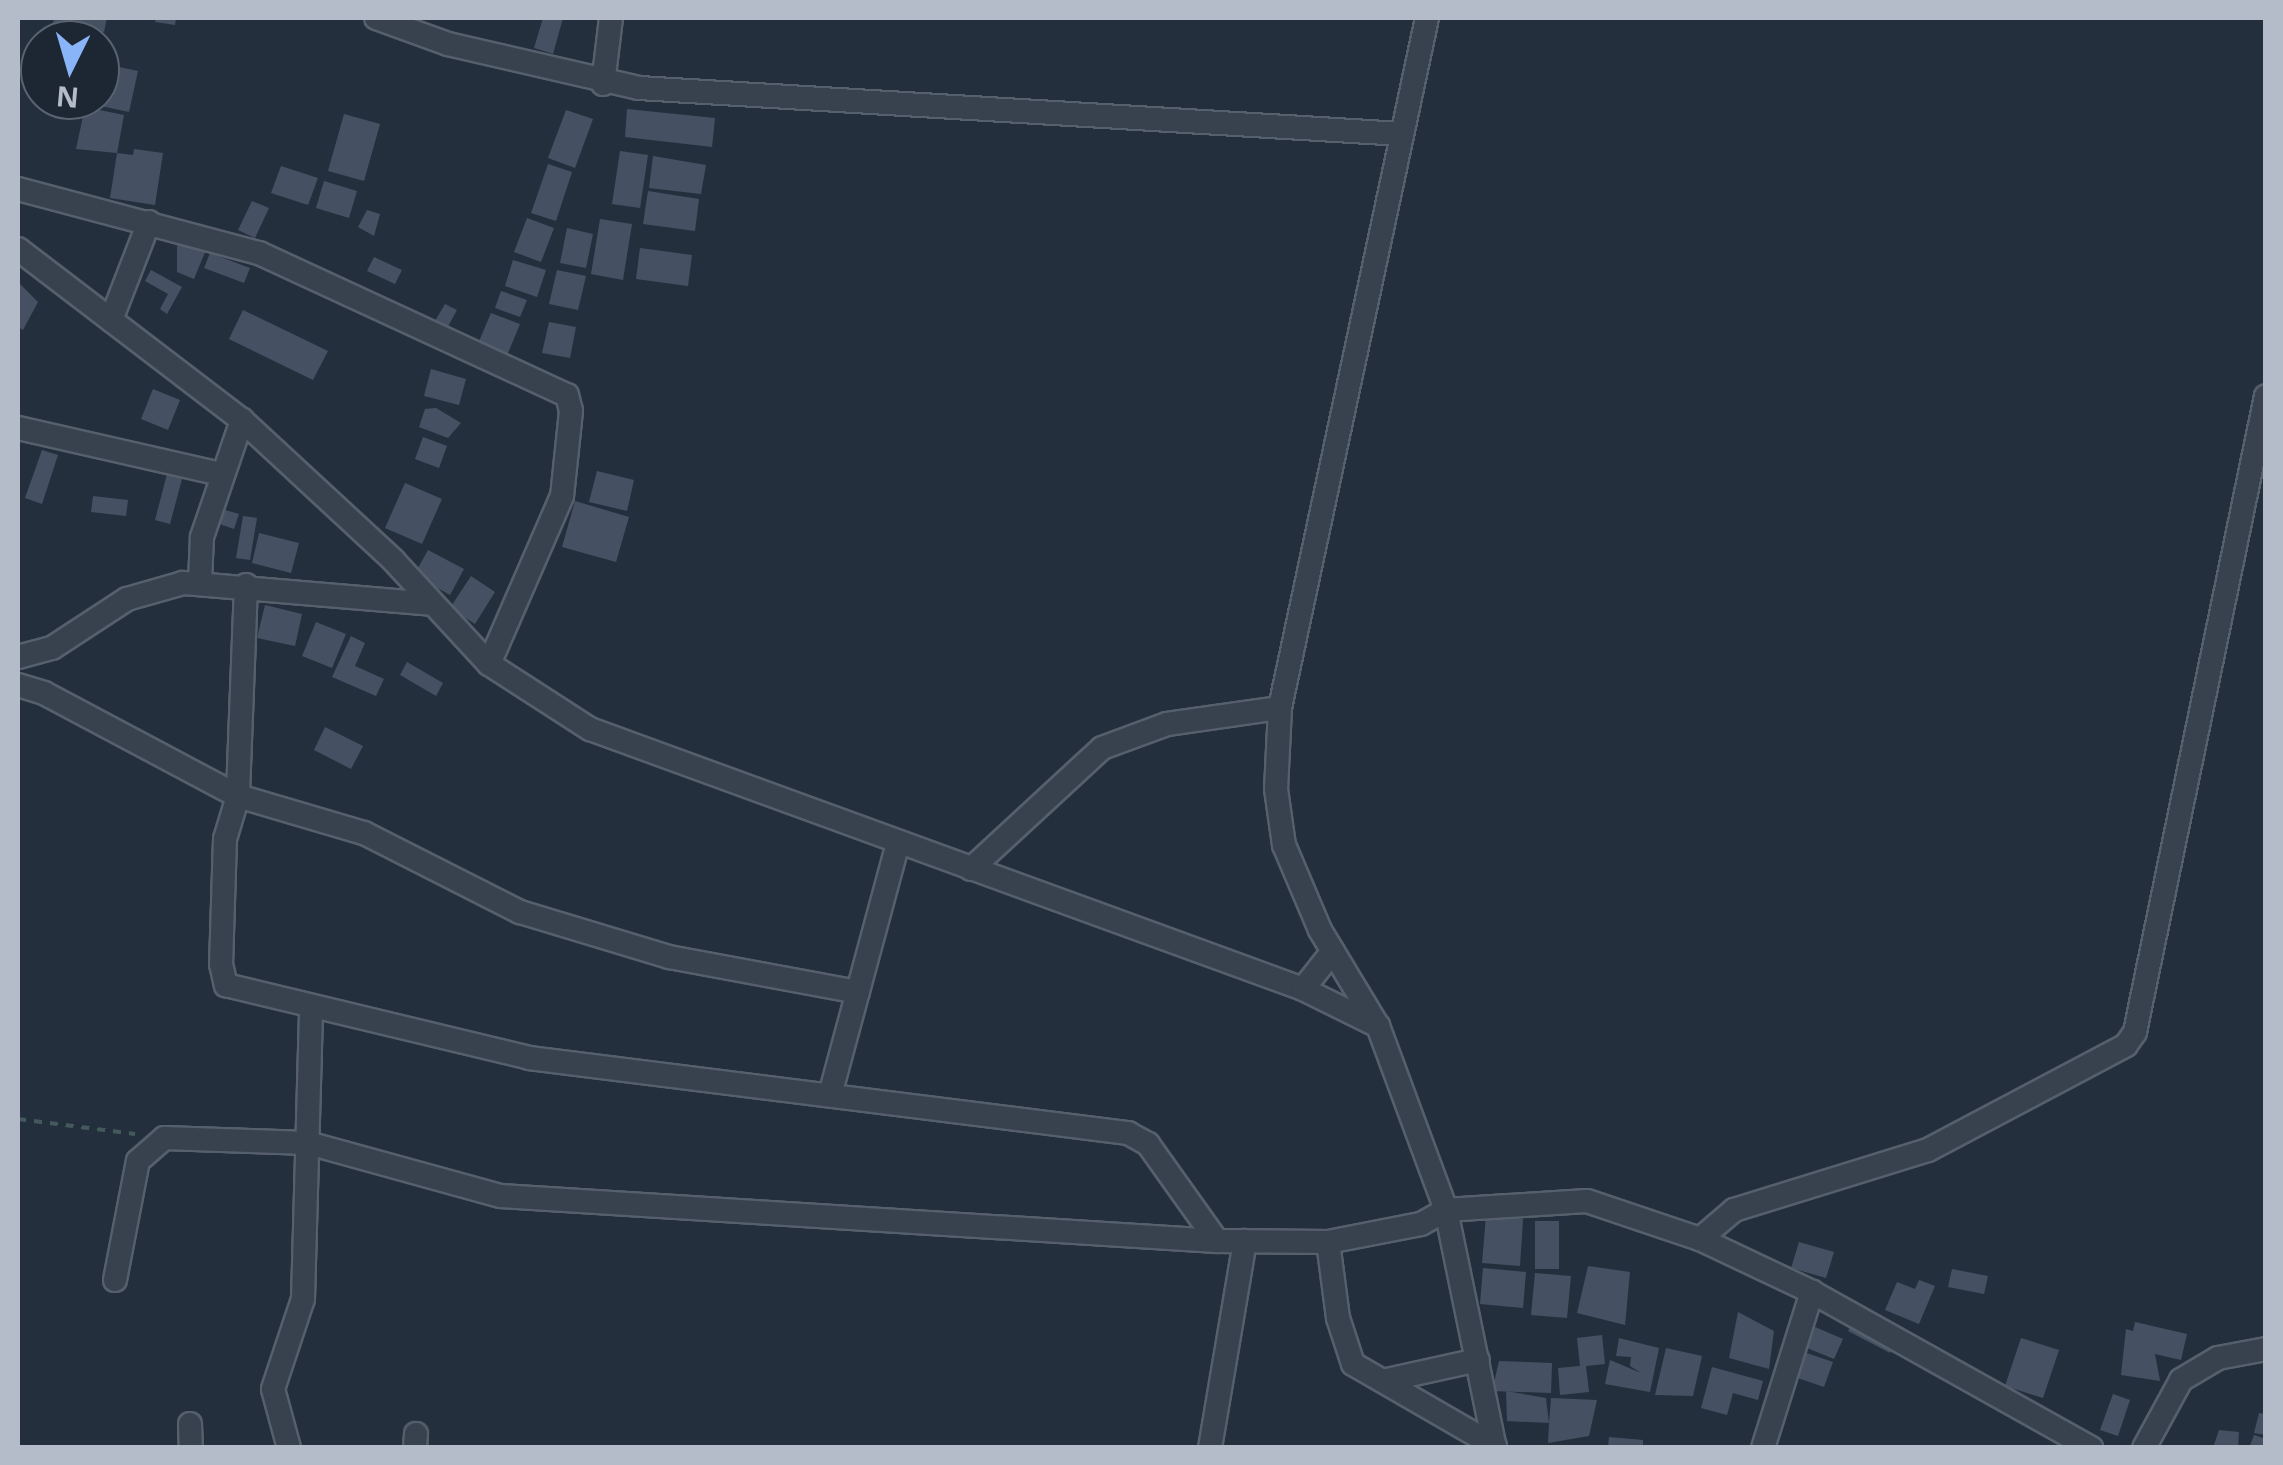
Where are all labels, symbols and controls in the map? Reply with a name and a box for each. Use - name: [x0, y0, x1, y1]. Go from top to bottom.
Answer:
- north arrow: [20, 20, 120, 120]
- text: N: [55, 78, 81, 118]

